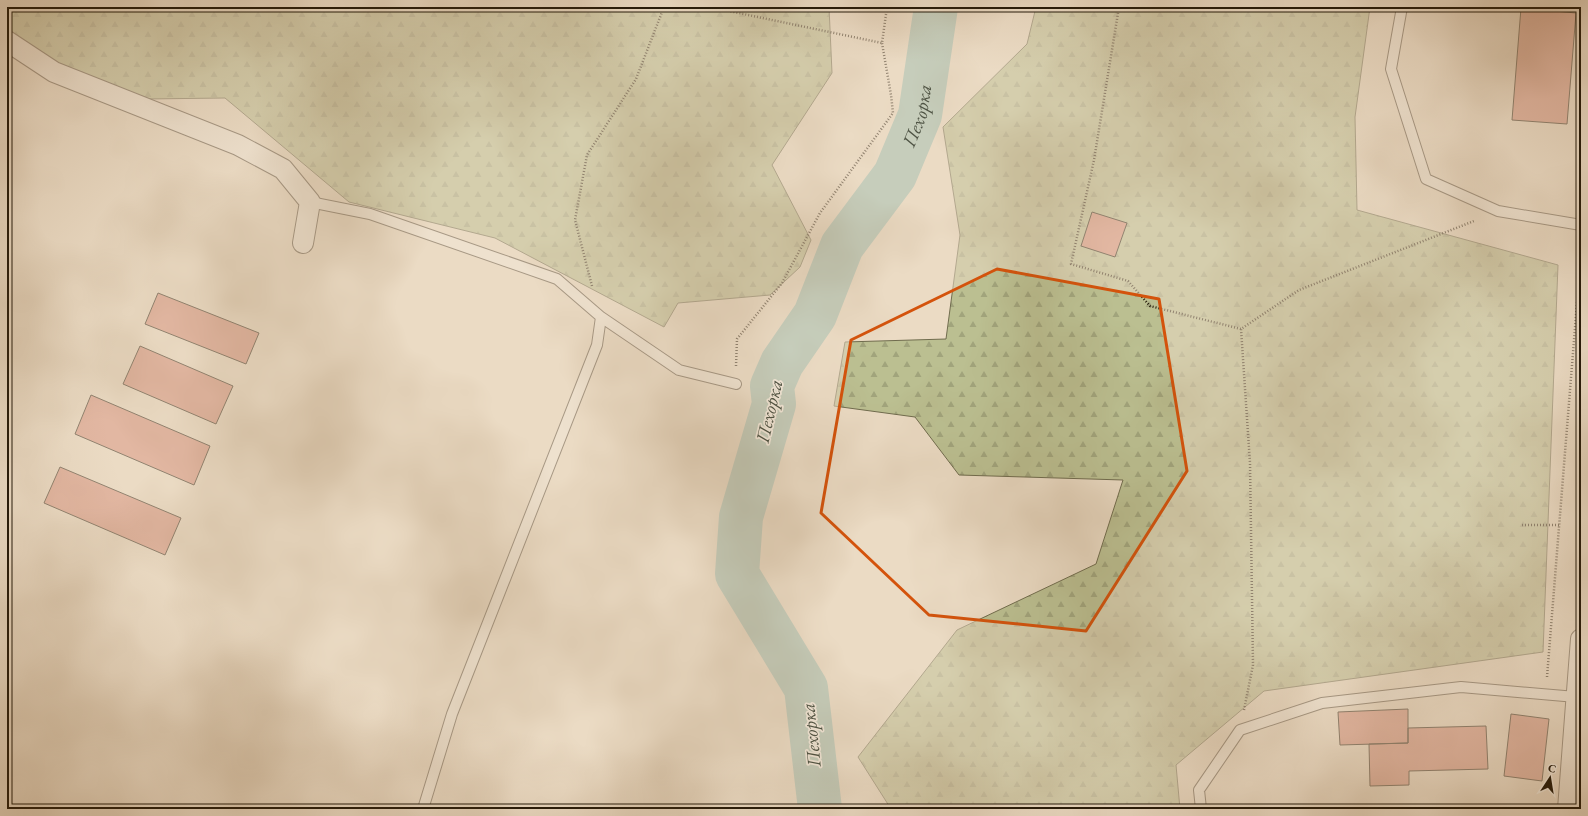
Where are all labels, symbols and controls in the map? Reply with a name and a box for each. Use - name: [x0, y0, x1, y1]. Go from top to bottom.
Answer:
- water label: Пехорка: [895, 83, 937, 151]
- water label: Пехорка: [749, 377, 788, 446]
- water label: Пехорка: [795, 702, 827, 769]
- north arrow: [1530, 758, 1570, 798]
- text: С: [1547, 761, 1558, 776]

